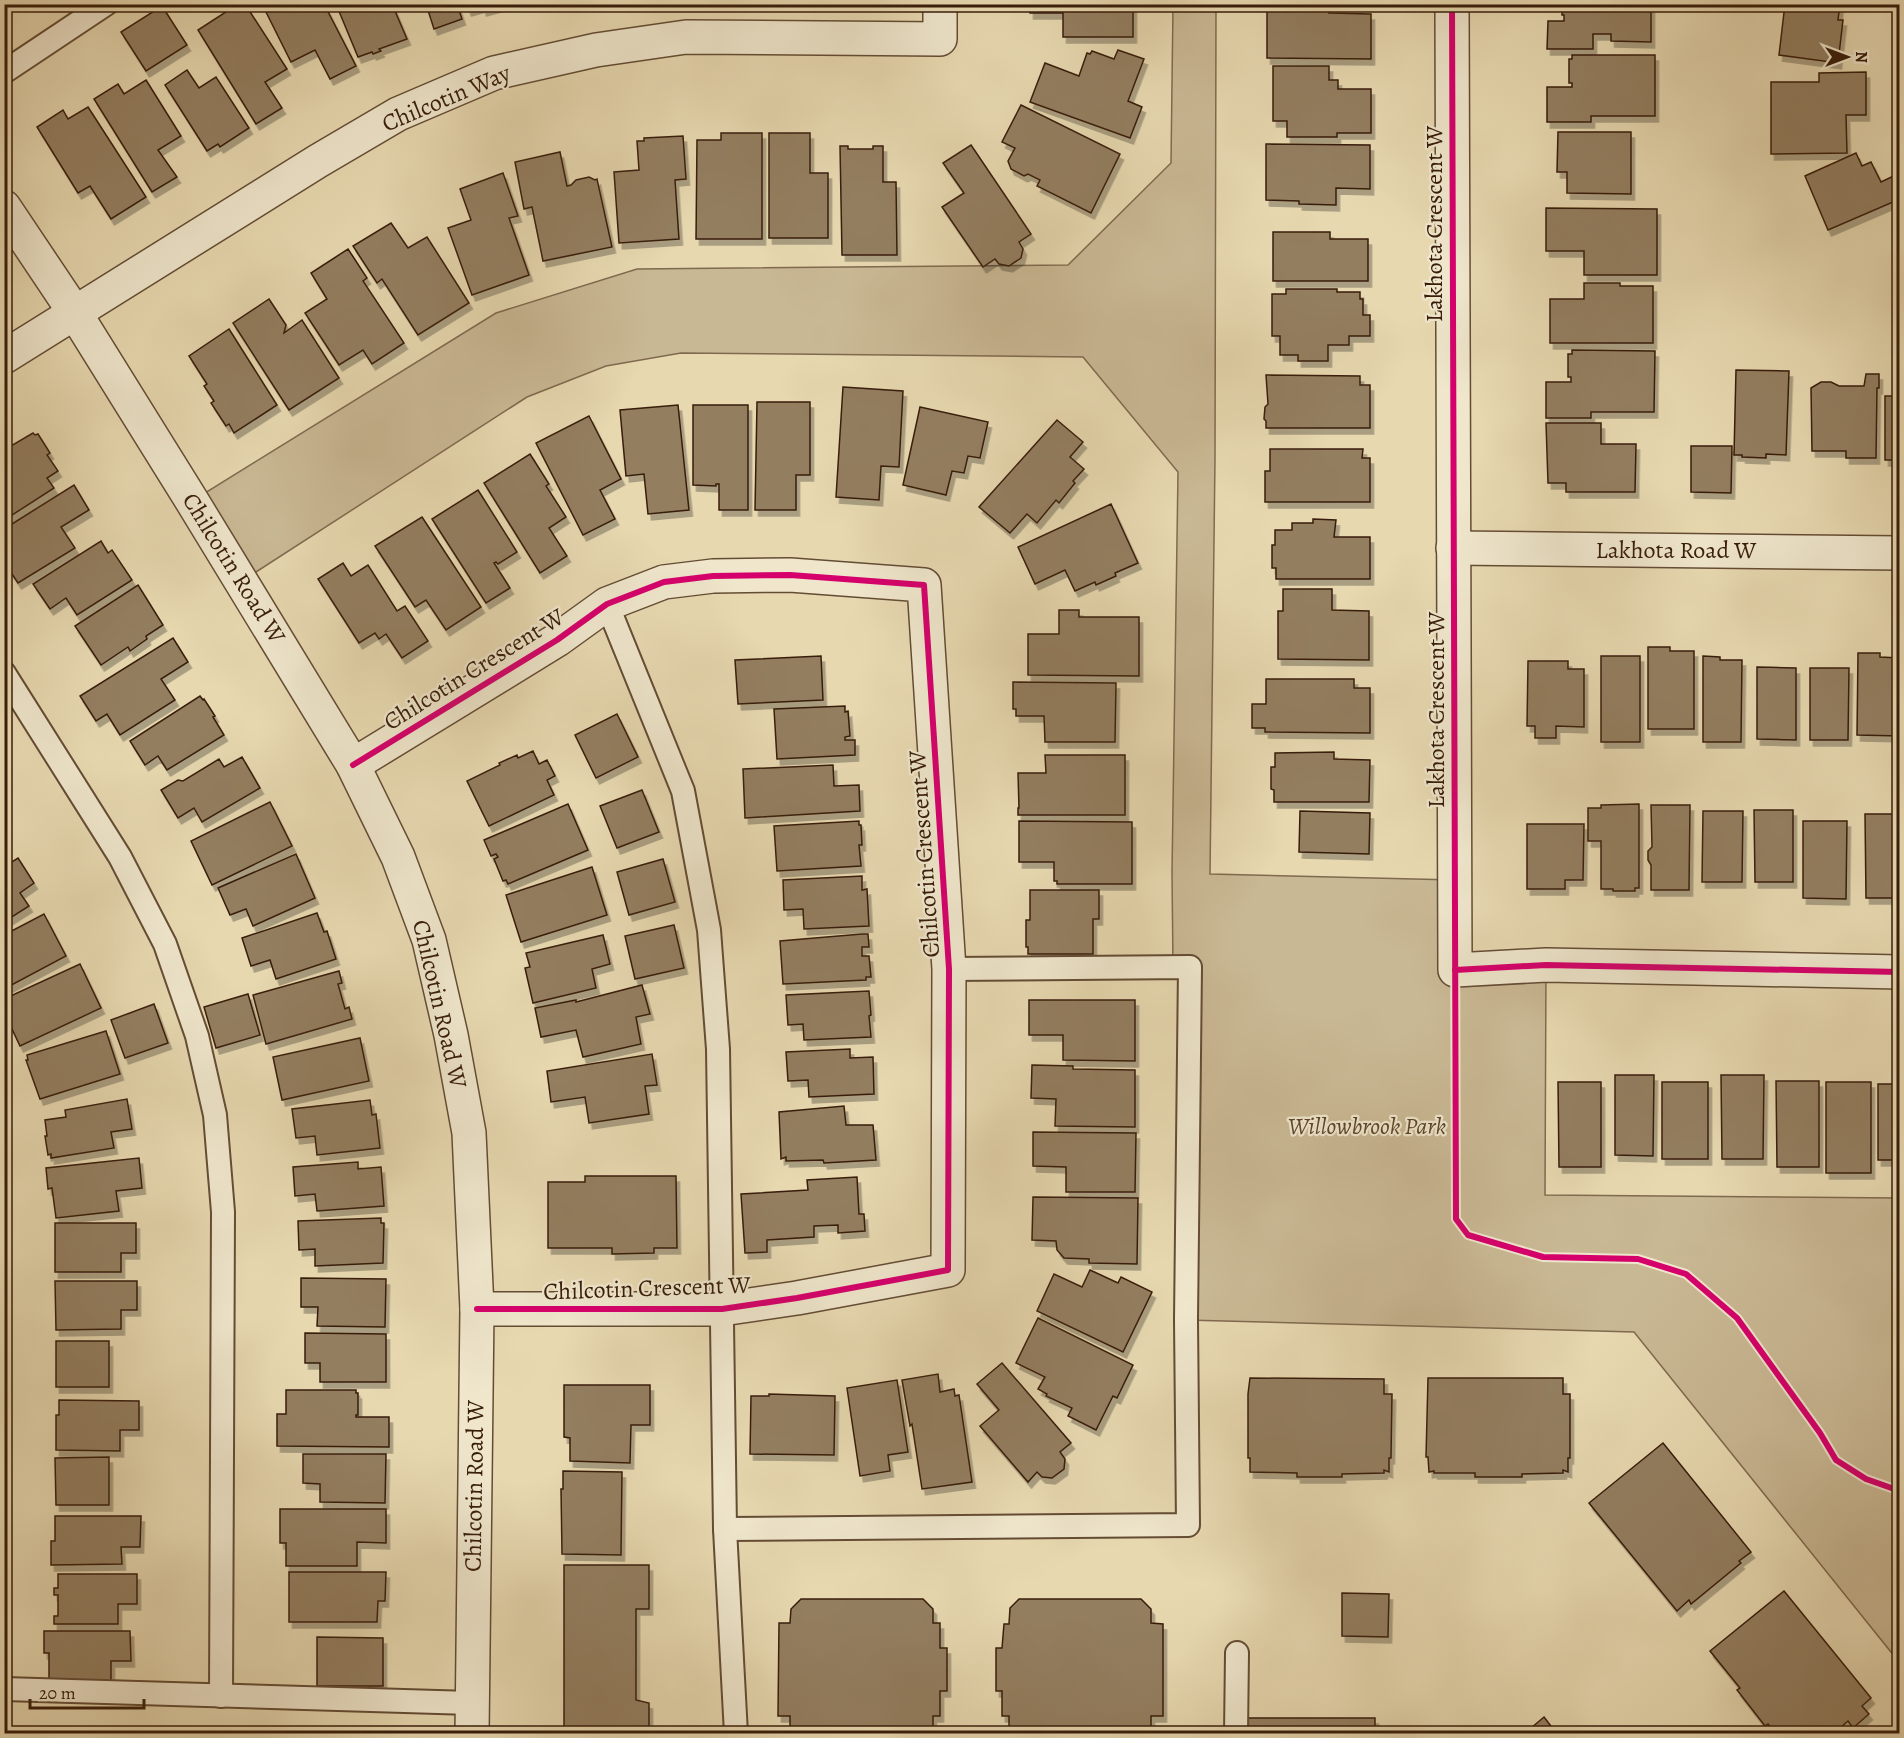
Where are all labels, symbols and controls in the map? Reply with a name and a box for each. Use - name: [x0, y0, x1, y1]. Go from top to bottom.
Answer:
- north arrow: [1817, 27, 1877, 87]
- text: N: [1850, 51, 1872, 63]
- street label: Chilcotin Way: [377, 56, 515, 139]
- street label: Lakhota Crescent W: [1418, 125, 1450, 322]
- street label: Chilcotin Road W: [175, 487, 293, 650]
- street label: Lakhota Road W: [1596, 534, 1757, 566]
- street label: Chilcotin Crescent W: [378, 600, 571, 738]
- street label: Lakhota Crescent W: [1420, 611, 1452, 808]
- street label: Chilcotin Crescent W: [901, 749, 947, 959]
- street label: Chilcotin Road W: [405, 917, 475, 1092]
- park label: Willowbrook Park: [1288, 1110, 1447, 1142]
- street label: Chilcotin Crescent W: [543, 1268, 752, 1308]
- street label: Chilcotin Road W: [457, 1399, 492, 1572]
- scale bar: [30, 1672, 144, 1710]
- text: 20 m: [39, 1681, 76, 1705]

